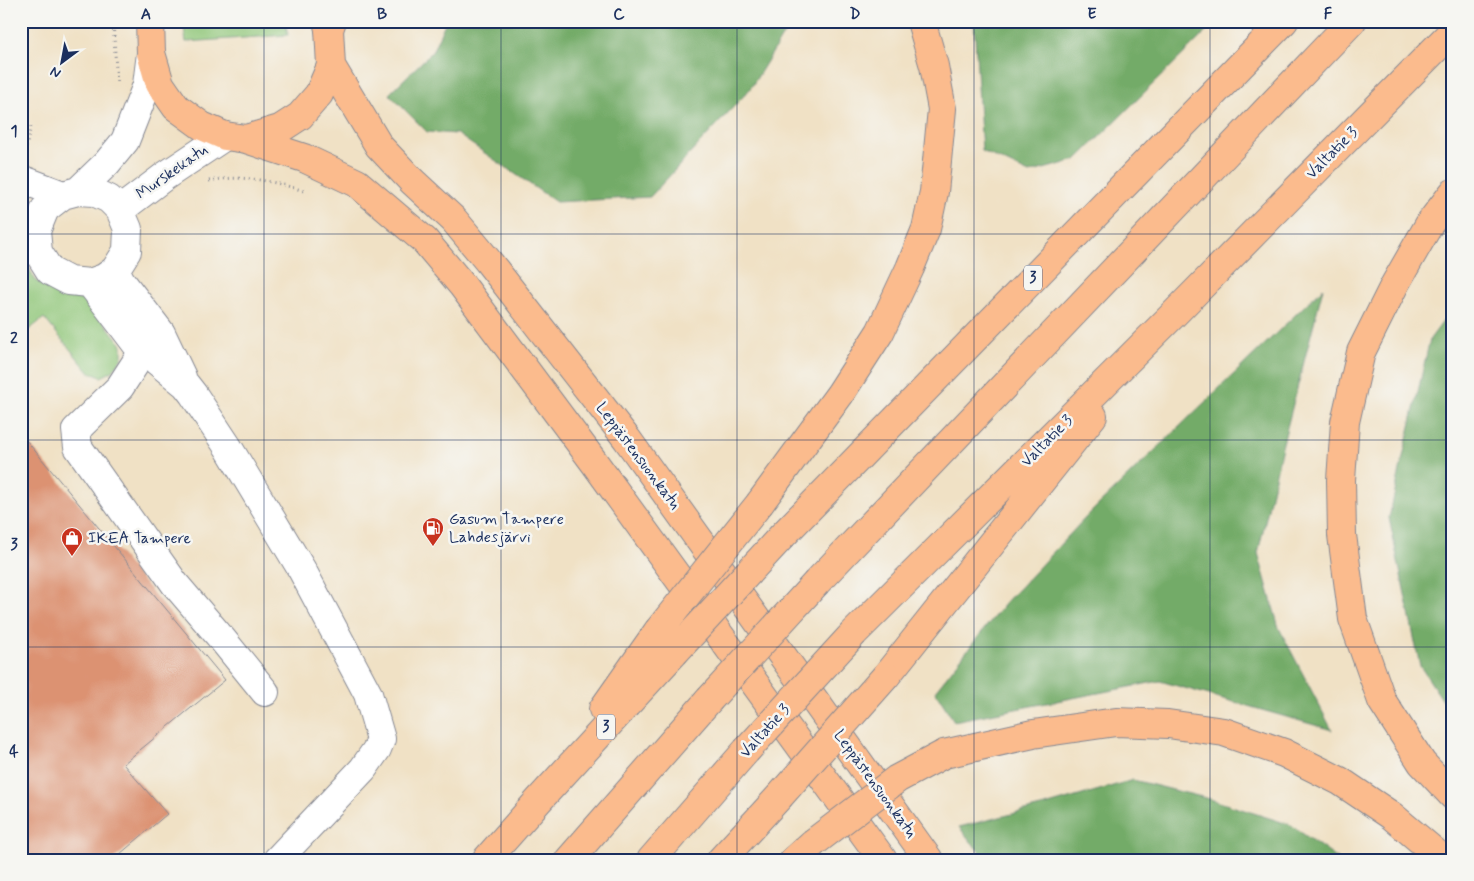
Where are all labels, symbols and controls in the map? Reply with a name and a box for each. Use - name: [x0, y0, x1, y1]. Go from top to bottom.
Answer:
- text: A: [141, 4, 151, 25]
- text: B: [377, 4, 387, 25]
- text: C: [613, 4, 625, 25]
- text: D: [849, 4, 861, 25]
- text: E: [1087, 4, 1097, 25]
- text: F: [1324, 4, 1333, 25]
- north arrow: [38, 38, 88, 88]
- text: N: [47, 62, 64, 82]
- text: 1: [10, 121, 18, 142]
- street label: Valtatie 3: [1301, 122, 1363, 184]
- street label: Murskekatu: [132, 139, 213, 205]
- road number: 3: [1024, 266, 1042, 290]
- text: 2: [10, 328, 18, 349]
- street label: Leppästensuonkatu: [591, 398, 686, 514]
- street label: Valtatie 3: [1016, 410, 1078, 472]
- place label: Gasum Tampere Lahdesjärvi: [449, 509, 564, 548]
- fuel station icon: Gasum Tampere Lahdesjärvi: [421, 516, 445, 547]
- shop icon: IKEA Tampere: [60, 526, 84, 557]
- place label: IKEA Tampere: [88, 528, 192, 549]
- text: 3: [10, 534, 18, 555]
- street label: Valtatie 3: [735, 699, 795, 763]
- road number: 3: [597, 714, 615, 740]
- street label: Leppästensuonkatu: [829, 726, 922, 843]
- text: 4: [9, 741, 19, 762]

